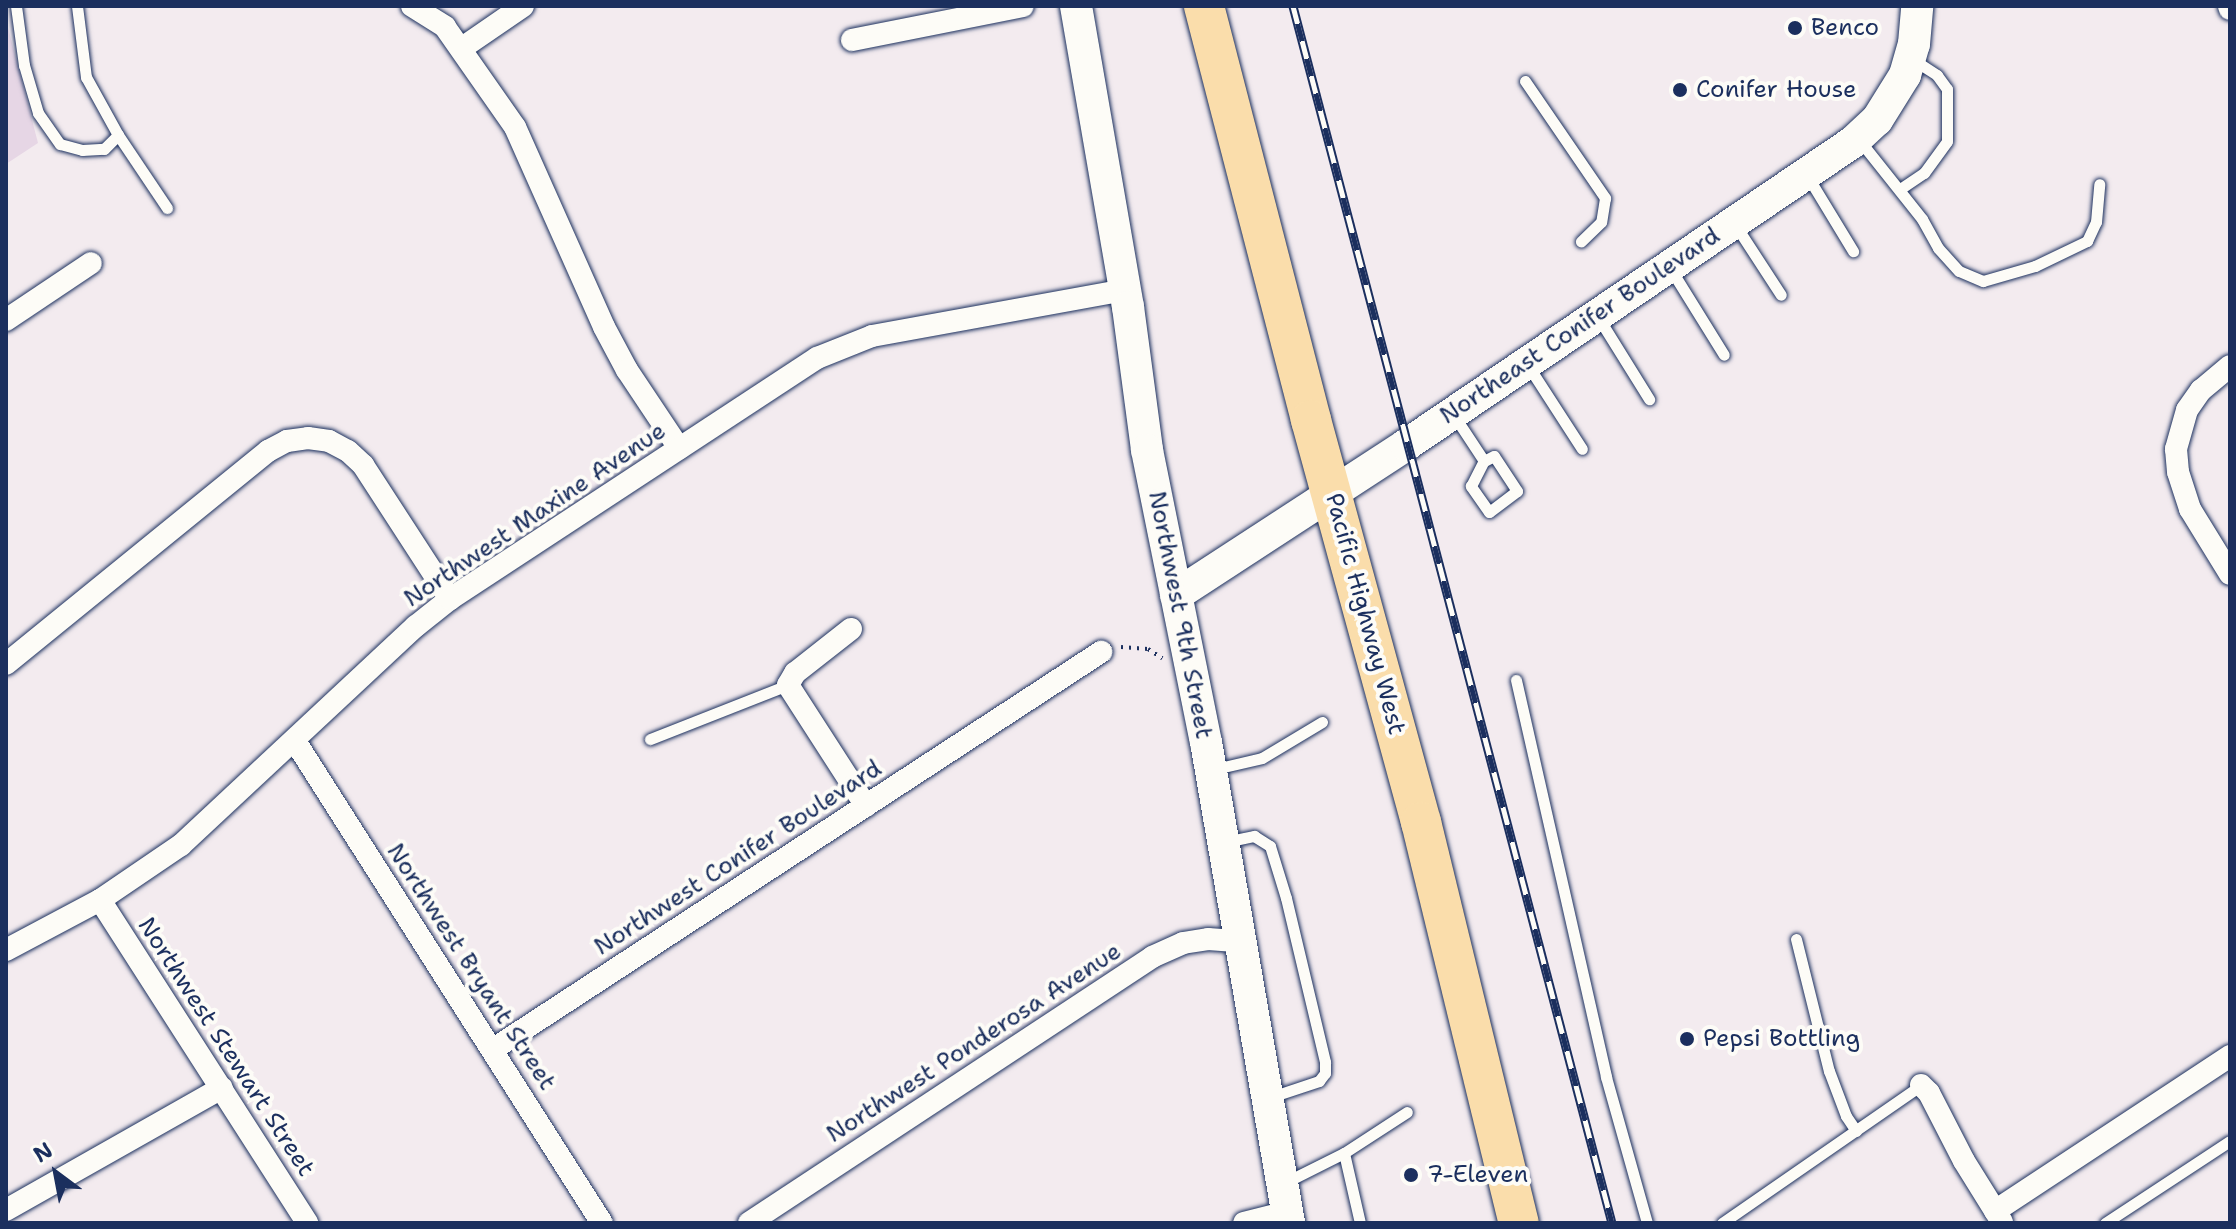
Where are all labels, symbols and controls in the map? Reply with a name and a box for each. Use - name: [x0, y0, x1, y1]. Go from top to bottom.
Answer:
- place label: Benco: [1811, 14, 1879, 42]
- marker: Benco: [1786, 19, 1804, 37]
- place label: Conifer House: [1696, 76, 1857, 104]
- marker: Conifer House: [1671, 81, 1689, 99]
- street label: Northeast Conifer Boulevard: [1435, 221, 1725, 431]
- street label: Northwest Maxine Avenue: [399, 417, 671, 613]
- street label: Northwest 9th Street: [1142, 489, 1218, 741]
- street label: Pacific Highway West: [1319, 490, 1411, 738]
- street label: Northwest Conifer Boulevard: [589, 754, 887, 962]
- street label: Northwest Bryant Street: [380, 838, 562, 1096]
- street label: Northwest Stewart Street: [132, 912, 320, 1182]
- street label: Northwest Ponderosa Avenue: [821, 937, 1127, 1149]
- place label: Pepsi Bottling: [1703, 1025, 1860, 1053]
- marker: Pepsi Bottling: [1678, 1030, 1696, 1048]
- north arrow: [16, 1133, 96, 1213]
- text: N: [28, 1135, 58, 1169]
- place label: 7-Eleven: [1427, 1161, 1528, 1189]
- marker: 7-Eleven: [1402, 1166, 1420, 1184]

